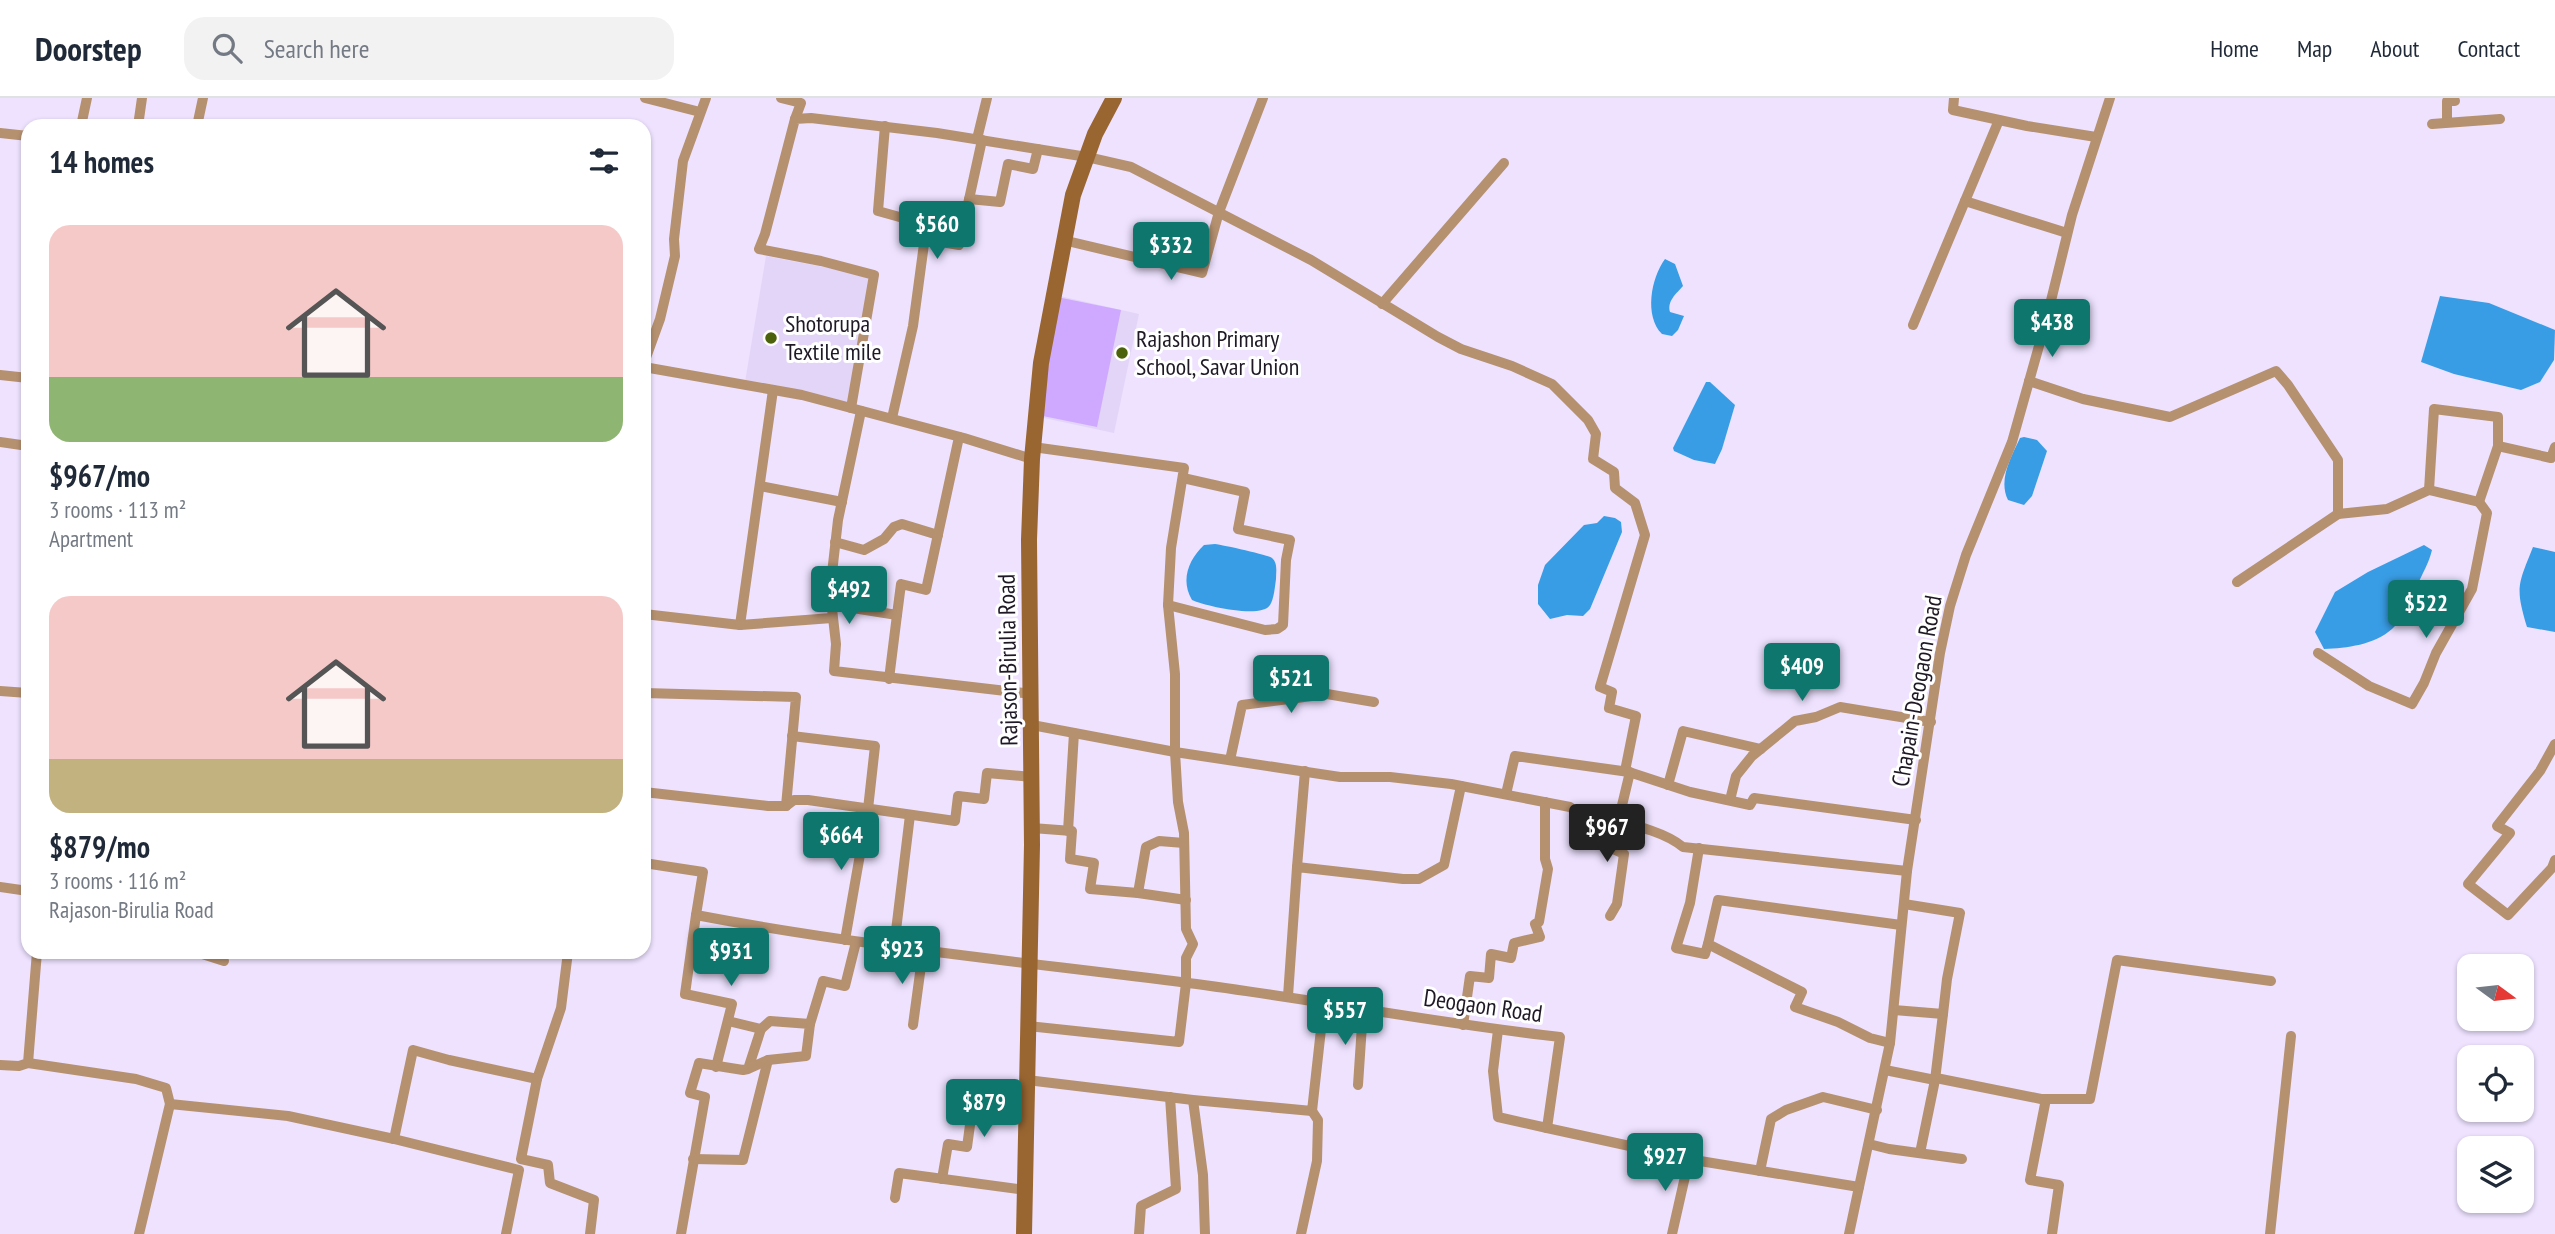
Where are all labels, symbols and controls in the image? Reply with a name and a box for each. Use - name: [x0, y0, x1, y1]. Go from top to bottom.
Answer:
- search box: [184, 17, 674, 80]
- text: Doorstep: [35, 27, 142, 70]
- icon: search: [208, 29, 246, 67]
- text: Search here: [264, 32, 369, 65]
- text: Home: [2210, 33, 2259, 64]
- text: Map: [2297, 33, 2332, 64]
- text: About: [2370, 33, 2419, 64]
- text: Contact: [2457, 33, 2520, 64]
- text: 14 homes: [49, 142, 154, 181]
- icon: filters: [585, 142, 623, 180]
- pin: $560: [896, 202, 978, 261]
- text: $560: [915, 209, 959, 238]
- pin: $332: [1130, 222, 1212, 282]
- text: $332: [1149, 230, 1193, 259]
- icon: home: [273, 270, 399, 396]
- pin: $438: [2011, 300, 2093, 359]
- text: $438: [2030, 307, 2074, 336]
- place label: Shotorupa Textile mile: [785, 308, 881, 367]
- place label: Rajashon Primary School, Savar Union: [1136, 323, 1299, 382]
- marker: Shotorupa Textile mile: [763, 330, 779, 346]
- marker: Rajashon Primary School, Savar Union: [1114, 345, 1130, 361]
- text: $967/mo: [49, 456, 150, 495]
- text: 3 rooms · 113 m²: [49, 495, 186, 524]
- text: Apartment: [49, 524, 133, 553]
- pin: $492: [808, 566, 890, 626]
- text: $492: [827, 574, 871, 603]
- street label: Rajason-Birulia Road: [991, 574, 1024, 746]
- pin: $522: [2385, 580, 2467, 640]
- text: $522: [2404, 588, 2448, 617]
- street label: Chapain-Deogaon Road: [1884, 593, 1949, 789]
- icon: home: [273, 641, 399, 767]
- pin: $409: [1761, 644, 1843, 703]
- text: $409: [1780, 651, 1824, 680]
- pin: $521: [1250, 656, 1332, 715]
- text: $521: [1269, 663, 1313, 692]
- pin: $967: [1566, 804, 1648, 864]
- pin: $664: [800, 812, 882, 872]
- text: $967: [1585, 812, 1629, 841]
- text: $664: [819, 820, 863, 849]
- text: $879/mo: [49, 827, 150, 866]
- text: 3 rooms · 116 m²: [49, 866, 186, 895]
- text: Rajason-Birulia Road: [49, 895, 214, 924]
- pin: $923: [861, 926, 943, 986]
- pin: $931: [690, 928, 772, 988]
- text: $923: [880, 934, 924, 963]
- text: $931: [709, 936, 753, 965]
- north arrow: [2457, 954, 2534, 1031]
- map controls: [2457, 954, 2534, 1213]
- street label: Deogaon Road: [1422, 982, 1544, 1029]
- pin: $557: [1304, 988, 1386, 1047]
- text: $557: [1323, 995, 1367, 1024]
- button: locate: [2457, 1045, 2534, 1122]
- pin: $879: [943, 1080, 1025, 1139]
- text: $879: [962, 1087, 1006, 1116]
- pin: $927: [1624, 1134, 1706, 1193]
- button: layers: [2457, 1136, 2534, 1213]
- text: $927: [1643, 1141, 1687, 1170]

